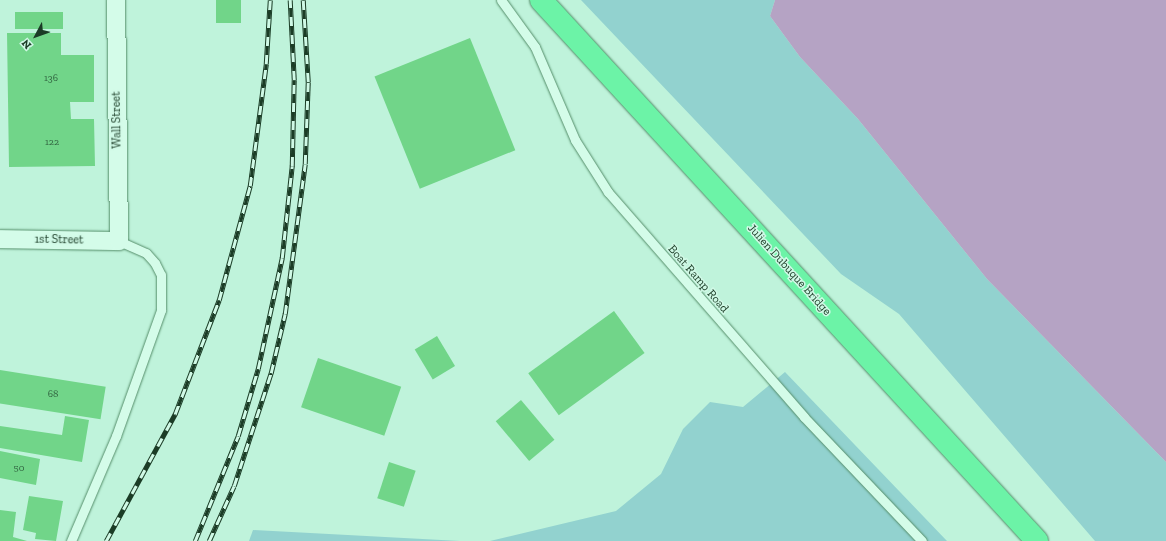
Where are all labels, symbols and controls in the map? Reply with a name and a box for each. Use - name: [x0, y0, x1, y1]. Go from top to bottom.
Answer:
- north arrow: [16, 16, 56, 56]
- text: N: [19, 37, 34, 52]
- house number: 136: [44, 73, 58, 85]
- street label: Wall Street: [109, 91, 125, 149]
- house number: 122: [45, 137, 59, 149]
- street label: Julien Dubuque Bridge: [744, 221, 834, 319]
- street label: 1st Street: [35, 232, 83, 248]
- street label: Boat Ramp Road: [665, 242, 731, 316]
- house number: 68: [48, 389, 58, 401]
- house number: 50: [14, 463, 24, 475]

